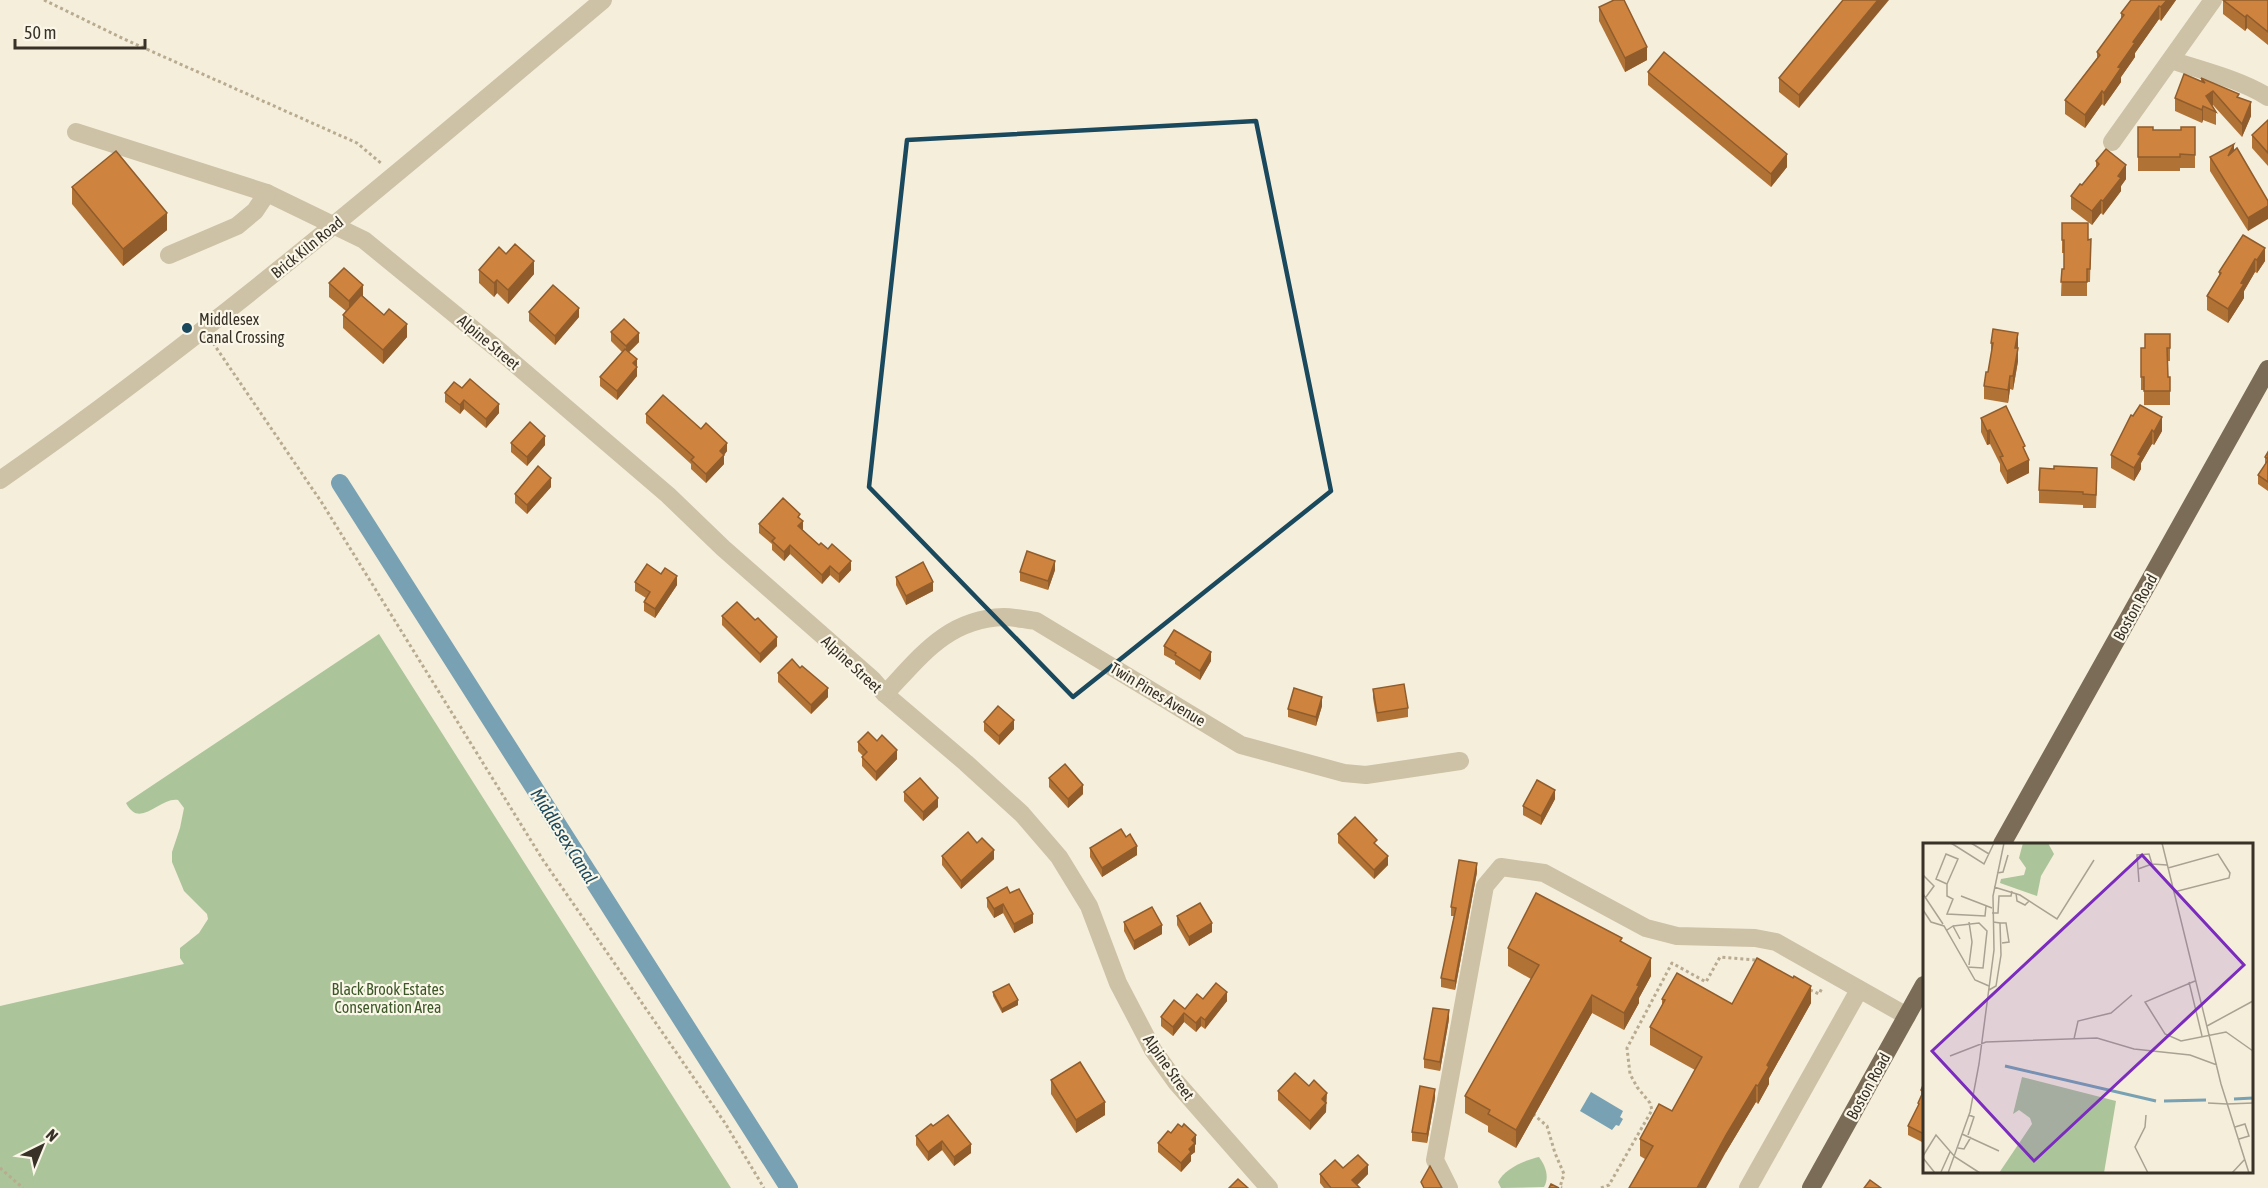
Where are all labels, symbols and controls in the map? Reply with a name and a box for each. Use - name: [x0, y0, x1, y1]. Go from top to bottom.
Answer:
- scale bar: [15, 12, 146, 50]
- text: 50 m: [24, 22, 56, 43]
- street label: Brick Kiln Road: [267, 213, 347, 281]
- place label: Middlesex Canal Crossing: [199, 310, 284, 347]
- street label: Alpine Street: [454, 311, 524, 374]
- marker: Middlesex Canal Crossing: [180, 321, 194, 335]
- street label: Boston Road: [2109, 571, 2161, 643]
- street label: Alpine Street: [818, 632, 886, 697]
- street label: Twin Pines Avenue: [1107, 658, 1209, 730]
- water label: Middlesex Canal: [526, 784, 602, 888]
- inset map: [1923, 843, 2253, 1173]
- park label: Black Brook Estates Conservation Area: [332, 980, 445, 1016]
- street label: Alpine Street: [1139, 1031, 1198, 1104]
- street label: Boston Road: [1842, 1050, 1894, 1122]
- north arrow: [12, 1116, 72, 1176]
- text: N: [43, 1125, 62, 1145]

